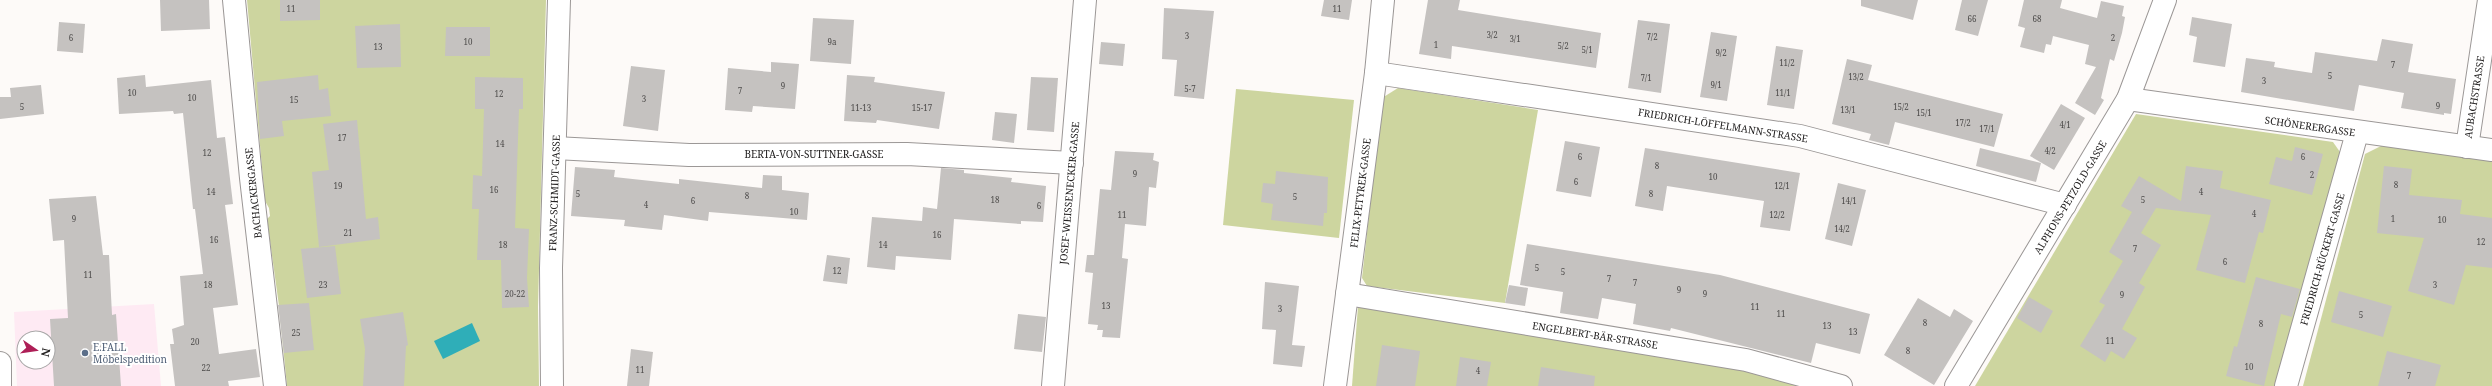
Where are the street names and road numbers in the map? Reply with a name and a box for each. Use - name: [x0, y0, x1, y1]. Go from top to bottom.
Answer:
- street label: AUBACHSTRASSE: [2461, 55, 2487, 139]
- street label: FRIEDRICH-LÖFFELMANN-STRASSE: [1637, 105, 1809, 145]
- street label: SCHÖNERERGASSE: [2264, 113, 2356, 139]
- street label: JOSEF-WEISSENECKER-GASSE: [1056, 121, 1082, 266]
- street label: FRANZ-SCHMIDT-GASSE: [545, 135, 563, 251]
- street label: FELIX-PETYREK-GASSE: [1346, 137, 1374, 249]
- street label: ALPHONS-PETZOLD-GASSE: [2030, 137, 2110, 257]
- street label: BACHACKERGASSE: [241, 147, 265, 239]
- street label: BERTA-VON-SUTTNER-GASSE: [744, 147, 884, 161]
- street label: FRIEDRICH-RÜCKERT-GASSE: [2296, 191, 2348, 327]
- street label: ENGELBERT-BÄR-STRASSE: [1531, 318, 1659, 352]

